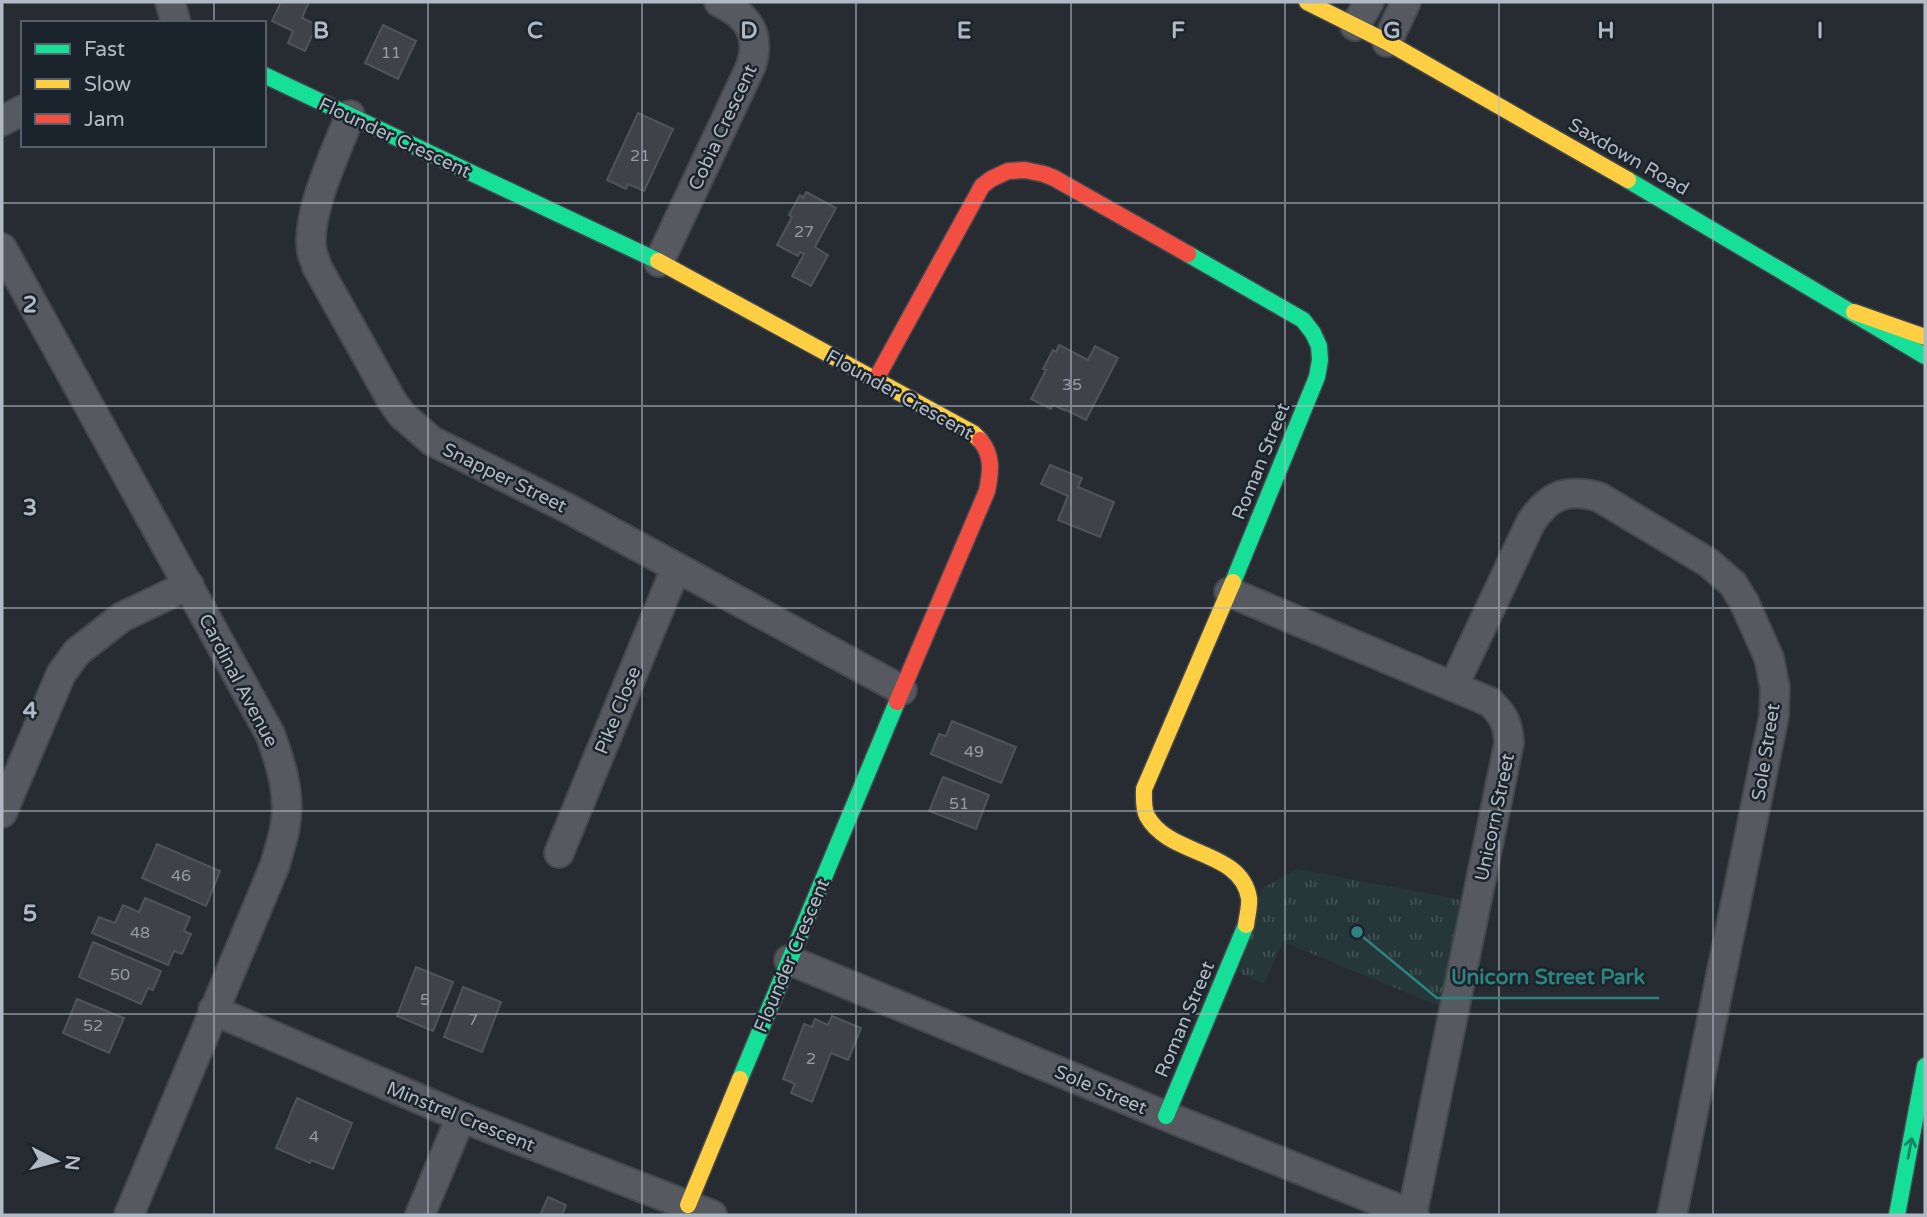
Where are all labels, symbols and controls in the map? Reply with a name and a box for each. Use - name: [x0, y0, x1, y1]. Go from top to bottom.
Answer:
- text: B: [313, 17, 329, 45]
- text: C: [527, 17, 543, 45]
- text: D: [740, 17, 758, 45]
- text: E: [957, 17, 971, 45]
- text: F: [1171, 17, 1185, 45]
- text: G: [1383, 17, 1401, 45]
- text: H: [1597, 17, 1615, 45]
- text: I: [1817, 17, 1823, 45]
- legend: [21, 21, 266, 147]
- text: Fast: [84, 37, 125, 62]
- house number: 11: [381, 43, 401, 63]
- street label: Cobia Crescent: [684, 61, 762, 194]
- text: Slow: [84, 72, 132, 97]
- street label: Flounder Crescent: [315, 93, 474, 183]
- text: Jam: [84, 107, 125, 132]
- street label: Saxdown Road: [1564, 114, 1693, 200]
- house number: 21: [630, 146, 650, 166]
- house number: 27: [794, 222, 814, 242]
- text: 2: [23, 291, 37, 319]
- street label: Flounder Crescent: [822, 345, 977, 445]
- house number: 35: [1062, 375, 1082, 395]
- street label: Roman Street: [1227, 400, 1294, 523]
- street label: Snapper Street: [439, 438, 570, 517]
- text: 3: [23, 494, 37, 522]
- street label: Cardinal Avenue: [194, 610, 282, 751]
- street label: Pike Close: [590, 663, 645, 757]
- text: 4: [23, 697, 38, 725]
- street label: Sole Street: [1747, 702, 1785, 802]
- house number: 49: [964, 742, 984, 762]
- street label: Unicorn Street: [1471, 751, 1519, 883]
- house number: 51: [949, 794, 969, 814]
- house number: 46: [171, 866, 191, 886]
- street label: Flounder Crescent: [750, 875, 834, 1036]
- text: 5: [23, 900, 37, 928]
- house number: 48: [130, 923, 150, 943]
- callout: Unicorn Street Park: [1437, 956, 1659, 998]
- street label: Roman Street: [1151, 958, 1219, 1081]
- house number: 50: [110, 965, 130, 985]
- text: Unicorn Street Park: [1451, 965, 1646, 990]
- house number: 5: [420, 990, 430, 1010]
- house number: 7: [468, 1010, 478, 1030]
- house number: 52: [83, 1016, 103, 1036]
- house number: 2: [806, 1049, 816, 1069]
- street label: Sole Street: [1051, 1061, 1150, 1119]
- street label: Minstrel Crescent: [383, 1077, 538, 1157]
- north arrow: [21, 1126, 91, 1196]
- house number: 4: [309, 1127, 319, 1147]
- one-way arrow: [1904, 1137, 1917, 1160]
- text: N: [60, 1154, 84, 1171]

